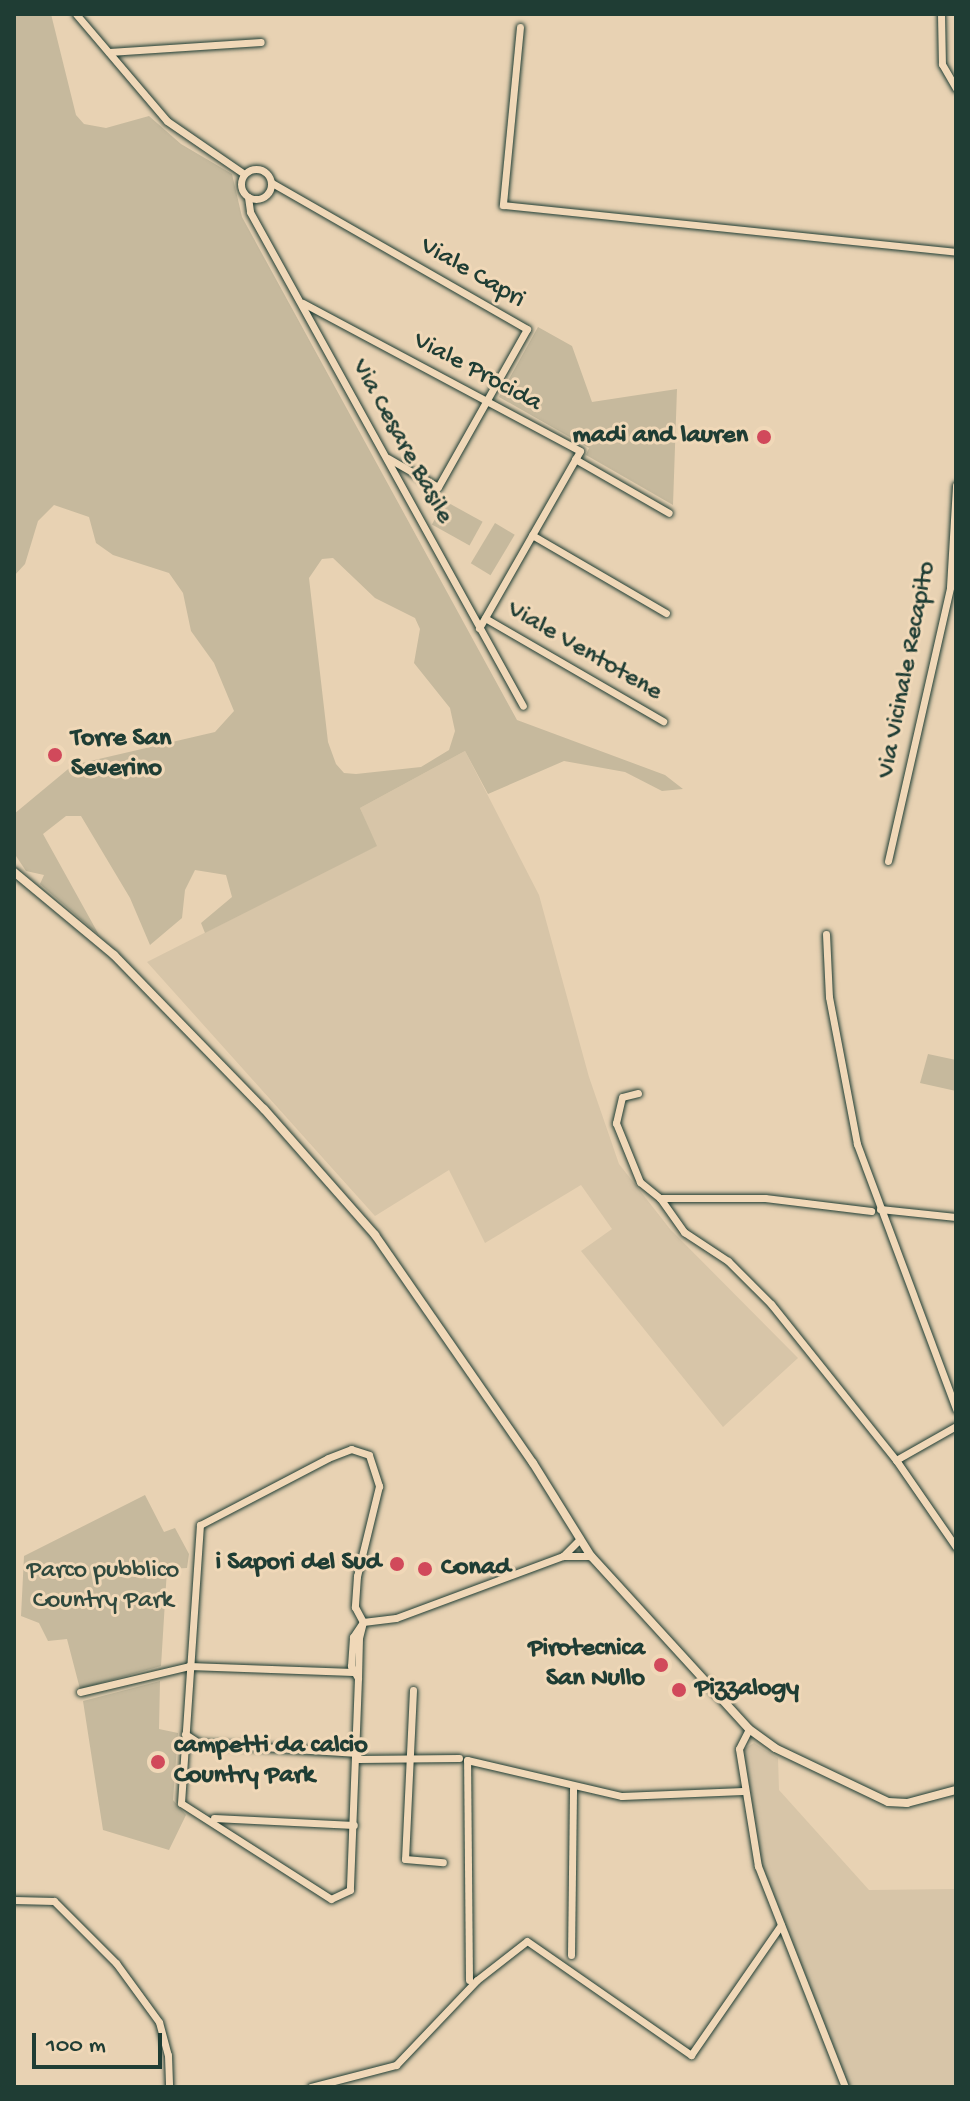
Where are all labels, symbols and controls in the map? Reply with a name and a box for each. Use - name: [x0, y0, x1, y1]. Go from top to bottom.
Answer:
- street label: Viale Capri: [414, 231, 530, 317]
- street label: Viale Procida: [407, 326, 547, 420]
- street label: Via Cesare Basile: [343, 354, 459, 530]
- place label: madi and lauren: [573, 421, 748, 453]
- marker: madi and lauren: [755, 428, 773, 446]
- street label: Via Vicinale Recapito: [872, 559, 944, 781]
- street label: Viale Ventotene: [501, 595, 667, 709]
- place label: Torre San Severino: [71, 724, 171, 786]
- marker: Torre San Severino: [46, 746, 64, 764]
- place label: i Sapori del Sud: [215, 1548, 381, 1580]
- place label: Conad: [441, 1553, 511, 1585]
- marker: i Sapori del Sud: [388, 1555, 406, 1573]
- park label: Parco pubblico Country Park: [27, 1556, 179, 1618]
- marker: Conad: [416, 1560, 434, 1578]
- place label: Pirotecnica San Nullo: [528, 1634, 645, 1696]
- marker: Pirotecnica San Nullo: [652, 1656, 670, 1674]
- place label: Pizzalogy: [695, 1674, 799, 1706]
- marker: Pizzalogy: [670, 1681, 688, 1699]
- place label: campetti da calcio Country Park: [174, 1731, 368, 1792]
- marker: campetti da calcio Country Park: [149, 1753, 167, 1771]
- scale bar: [36, 2017, 166, 2067]
- text: 100 m: [46, 2032, 106, 2061]

